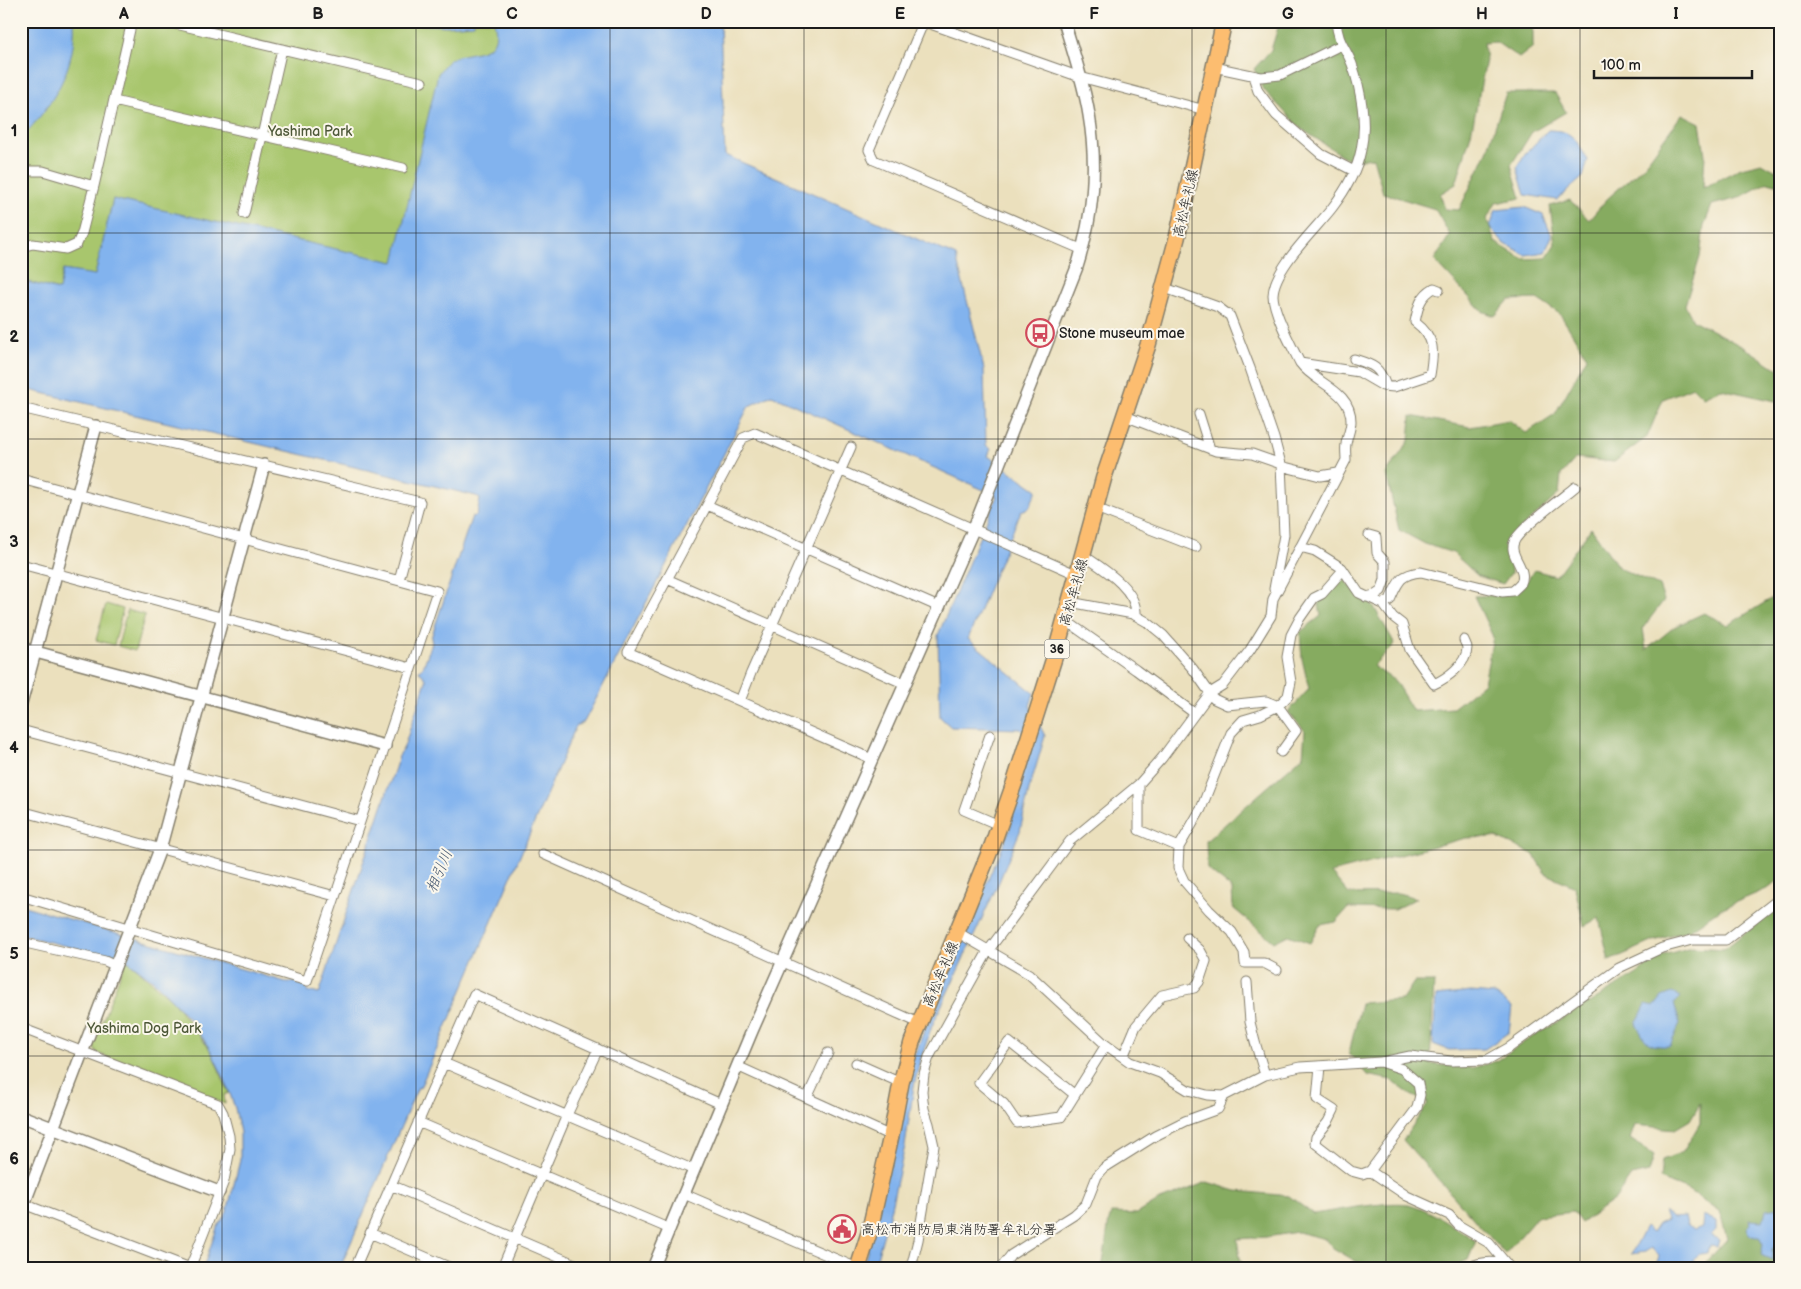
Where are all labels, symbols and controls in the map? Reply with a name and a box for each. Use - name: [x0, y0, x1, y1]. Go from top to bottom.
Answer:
- text: A: [118, 5, 129, 24]
- text: B: [312, 5, 324, 24]
- text: C: [506, 5, 518, 24]
- text: D: [700, 5, 712, 24]
- text: E: [895, 5, 905, 24]
- text: F: [1089, 5, 1099, 24]
- text: G: [1282, 5, 1294, 24]
- text: H: [1476, 5, 1488, 24]
- text: I: [1673, 5, 1679, 24]
- scale bar: [1594, 48, 1751, 80]
- text: 100 m: [1601, 56, 1641, 75]
- text: 1: [11, 122, 17, 141]
- park label: Yashima Park: [267, 123, 352, 140]
- street label: 高松牟礼線: [1169, 167, 1202, 239]
- bus stop icon: Stone museum mae: [1025, 318, 1055, 348]
- place label: Stone museum mae: [1059, 325, 1185, 342]
- text: 2: [9, 328, 19, 347]
- text: 3: [9, 533, 19, 552]
- street label: 高松牟礼線: [1056, 556, 1091, 628]
- road number: 36: [1044, 640, 1070, 659]
- text: 4: [9, 739, 19, 758]
- water label: 相引川: [422, 847, 457, 896]
- street label: 高松牟礼線: [919, 939, 962, 1010]
- text: 5: [9, 945, 19, 964]
- park label: Yashima Dog Park: [86, 1020, 201, 1037]
- text: 6: [9, 1150, 19, 1169]
- public building icon: 高松市消防局東消防署牟礼分署: [827, 1214, 857, 1244]
- place label: 高松市消防局東消防署牟礼分署: [861, 1221, 1057, 1238]

